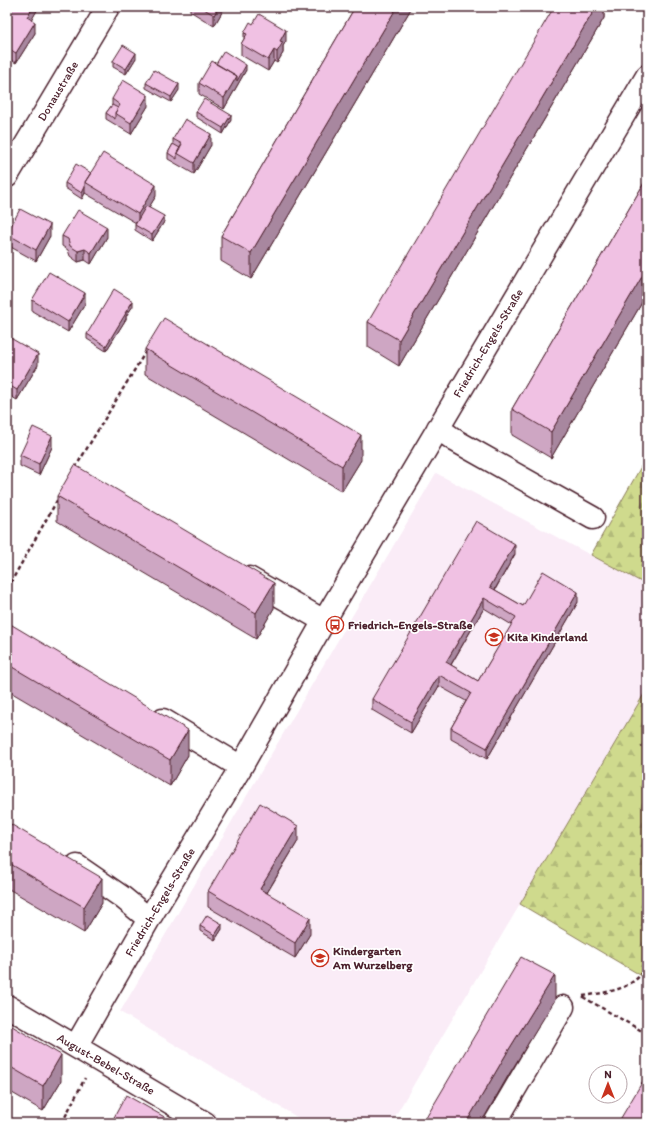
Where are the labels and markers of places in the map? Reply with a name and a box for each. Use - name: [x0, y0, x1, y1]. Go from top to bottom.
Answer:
- bus stop icon: Friedrich-Engels-Straße: [325, 615, 345, 635]
- place label: Friedrich-Engels-Straße: [348, 618, 473, 633]
- school or university icon: Kita Kinderland: [484, 627, 504, 647]
- place label: Kita Kinderland: [507, 630, 588, 644]
- place label: Kindergarten Am Wurzelberg: [332, 944, 413, 973]
- school or university icon: Kindergarten Am Wurzelberg: [310, 948, 330, 968]

